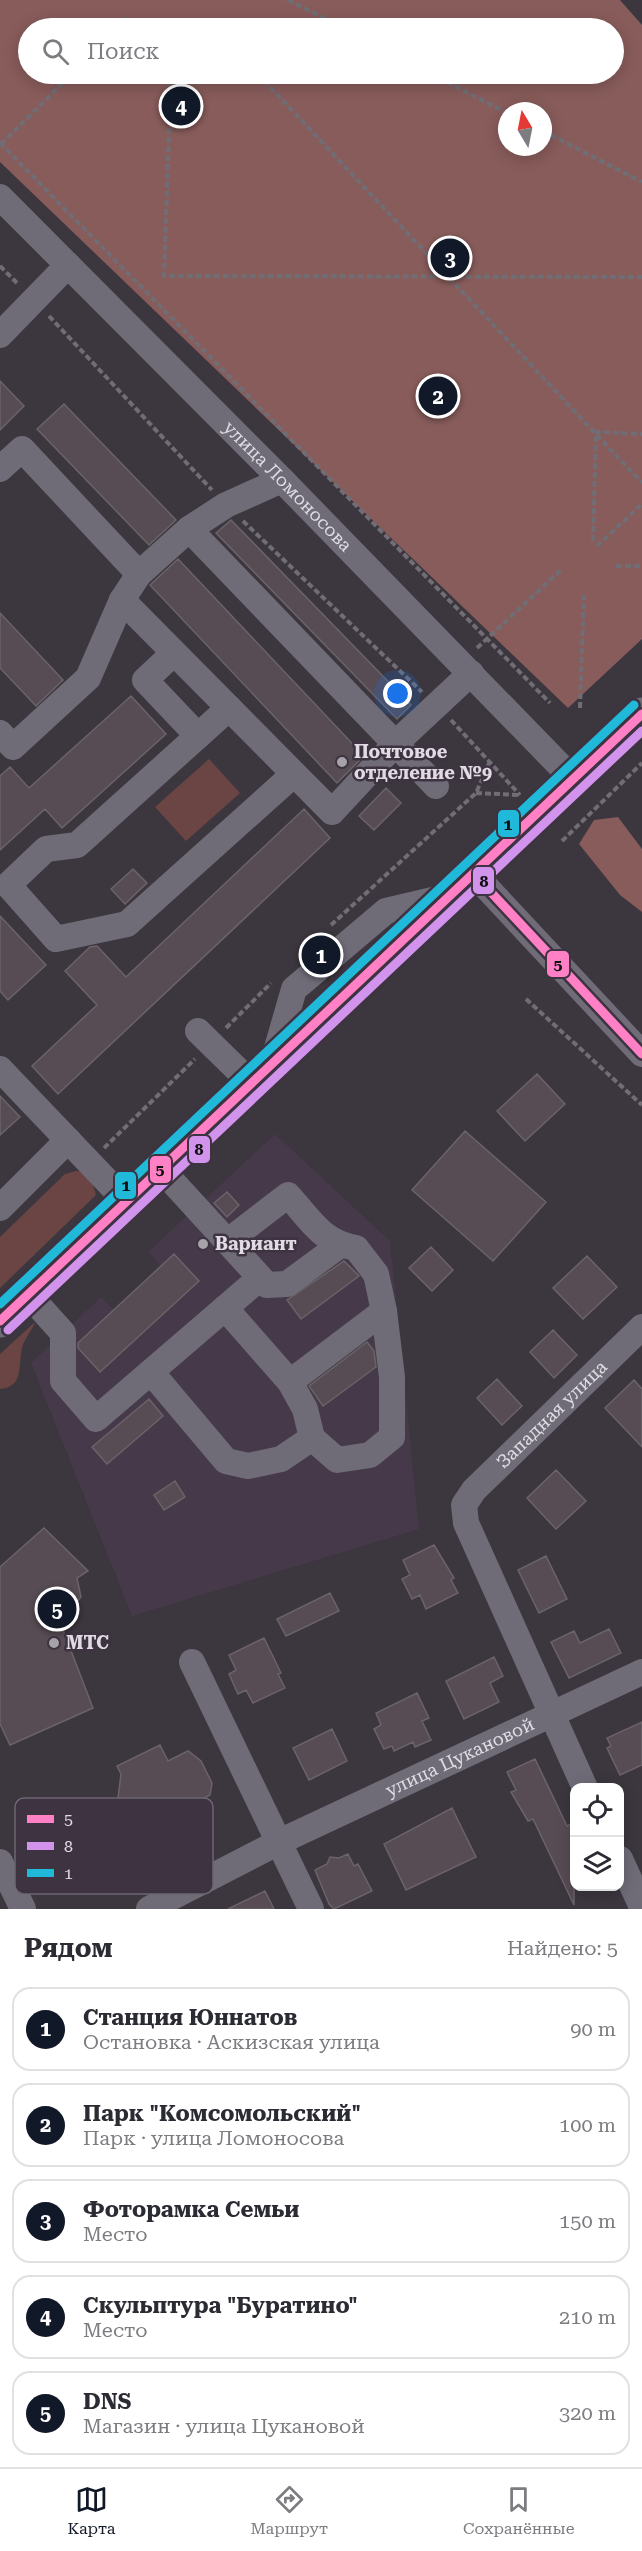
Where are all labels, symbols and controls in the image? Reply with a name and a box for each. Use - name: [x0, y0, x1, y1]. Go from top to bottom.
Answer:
- search box: [18, 18, 624, 84]
- icon: search: [39, 35, 72, 68]
- text: Поиск: [87, 39, 159, 64]
- pin: 4: [162, 84, 201, 128]
- north arrow: [498, 102, 552, 156]
- pin: 3: [430, 236, 470, 280]
- pin: 2: [418, 374, 458, 418]
- street label: улица Ломоносова: [219, 417, 357, 556]
- your location: [383, 679, 412, 708]
- place label: Почтовое отделение №9: [354, 741, 492, 783]
- marker: Почтовое отделение №9: [335, 755, 349, 769]
- line badge: 1: [497, 809, 520, 838]
- text: 1: [504, 815, 513, 834]
- line badge: 8: [472, 866, 495, 895]
- text: 8: [480, 872, 489, 891]
- pin: 1: [302, 932, 340, 978]
- line badge: 5: [546, 950, 570, 978]
- text: 5: [554, 955, 563, 974]
- line badge: 8: [188, 1135, 211, 1164]
- text: 8: [195, 1140, 204, 1159]
- line badge: 5: [149, 1155, 172, 1184]
- text: 5: [156, 1160, 165, 1179]
- line badge: 1: [114, 1171, 137, 1200]
- text: 1: [122, 1176, 131, 1195]
- place label: Вариант: [215, 1233, 297, 1254]
- marker: Вариант: [196, 1237, 210, 1251]
- street label: Западная улица: [492, 1356, 611, 1472]
- pin: 5: [38, 1586, 76, 1632]
- place label: МТС: [66, 1632, 109, 1653]
- marker: МТС: [47, 1636, 61, 1650]
- street label: улица Цукановой: [382, 1713, 537, 1801]
- map controls: [570, 1783, 624, 1891]
- button: locate: [570, 1783, 624, 1837]
- legend: [15, 1798, 213, 1894]
- text: 5: [64, 1810, 73, 1829]
- text: 8: [64, 1837, 73, 1856]
- button: layers: [570, 1837, 624, 1891]
- text: 1: [64, 1864, 73, 1883]
- text: Рядом: [24, 1933, 113, 1963]
- text: Найдено: 5: [507, 1936, 618, 1960]
- text: Станция Юннатов: [83, 2005, 297, 2030]
- text: 1: [40, 2017, 51, 2041]
- text: 90 m: [570, 2017, 616, 2041]
- text: Остановка · Аскизская улица: [83, 2030, 380, 2054]
- text: Парк "Комсомольский": [83, 2101, 361, 2126]
- text: 2: [40, 2113, 51, 2137]
- text: 100 m: [559, 2113, 616, 2137]
- text: Парк · улица Ломоносова: [83, 2126, 344, 2150]
- text: Фоторамка Семьи: [83, 2197, 299, 2222]
- text: 3: [40, 2209, 51, 2233]
- text: 150 m: [559, 2209, 616, 2233]
- text: Место: [83, 2222, 148, 2246]
- text: Скульптура "Буратино": [83, 2293, 358, 2318]
- text: 4: [40, 2305, 51, 2329]
- text: 210 m: [559, 2305, 616, 2329]
- text: Место: [83, 2318, 148, 2342]
- text: DNS: [83, 2389, 131, 2414]
- text: 5: [40, 2401, 51, 2425]
- text: 320 m: [559, 2401, 616, 2425]
- text: Магазин · улица Цукановой: [83, 2414, 365, 2438]
- tab: Карта: [68, 2483, 115, 2538]
- tab: Маршрут: [251, 2483, 328, 2538]
- tab: Сохранённые: [463, 2483, 574, 2538]

